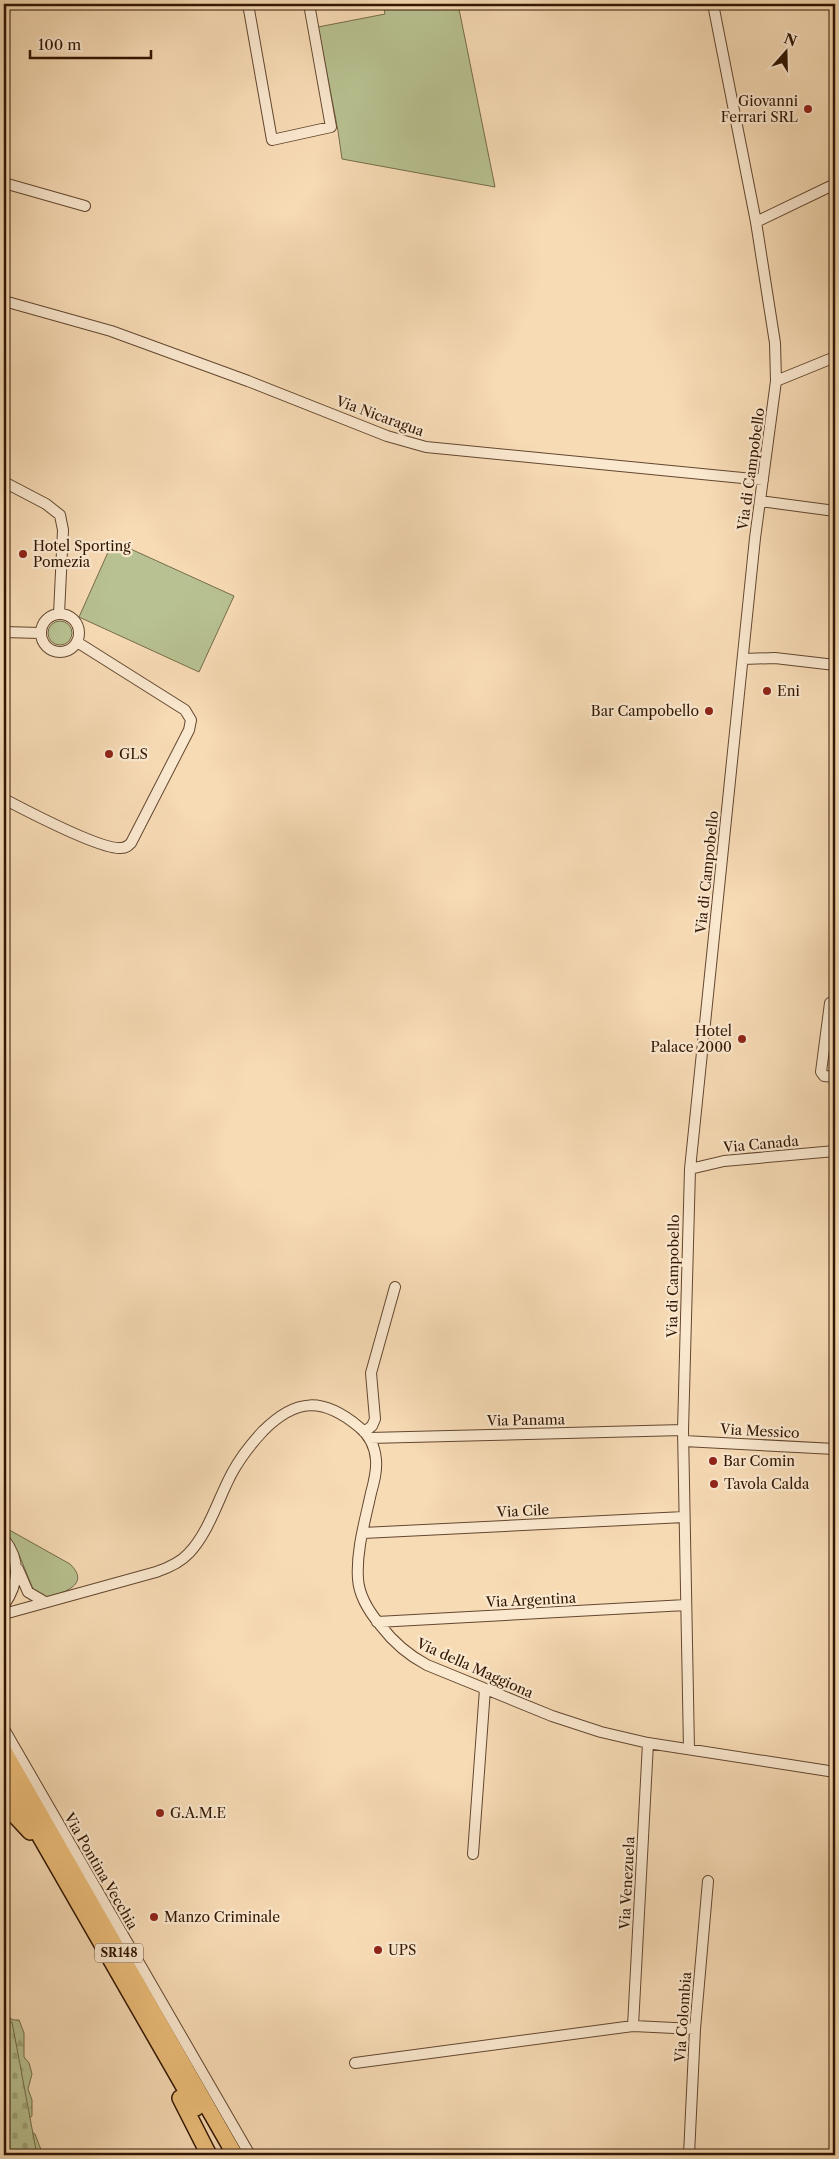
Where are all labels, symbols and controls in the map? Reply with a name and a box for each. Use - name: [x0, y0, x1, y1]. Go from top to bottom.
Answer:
- scale bar: [30, 28, 151, 60]
- north arrow: [762, 28, 812, 78]
- text: N: [782, 29, 799, 50]
- text: 100 m: [38, 35, 81, 54]
- place label: Giovanni Ferrari SRL: [721, 92, 798, 126]
- marker: Giovanni Ferrari SRL: [802, 103, 814, 115]
- street label: Via Nicaragua: [333, 391, 427, 440]
- street label: Via di Campobello: [733, 407, 769, 532]
- place label: Hotel Sporting Pomezia: [33, 537, 131, 571]
- marker: Hotel Sporting Pomezia: [17, 548, 29, 560]
- place label: Eni: [777, 682, 800, 700]
- marker: Eni: [761, 685, 773, 697]
- place label: Bar Campobello: [591, 702, 699, 720]
- marker: Bar Campobello: [703, 705, 715, 717]
- place label: GLS: [119, 745, 148, 763]
- marker: GLS: [103, 748, 115, 760]
- street label: Via di Campobello: [691, 810, 722, 935]
- place label: Hotel Palace 2000: [650, 1022, 732, 1056]
- marker: Hotel Palace 2000: [736, 1033, 748, 1045]
- street label: Via Canada: [722, 1132, 800, 1156]
- street label: Via di Campobello: [663, 1214, 683, 1339]
- street label: Via Panama: [486, 1410, 566, 1430]
- street label: Via Messico: [719, 1420, 800, 1442]
- place label: Bar Comin: [723, 1452, 795, 1470]
- marker: Bar Comin: [707, 1455, 719, 1467]
- place label: Tavola Calda: [724, 1475, 810, 1493]
- marker: Tavola Calda: [708, 1478, 720, 1490]
- street label: Via Cile: [495, 1501, 550, 1521]
- street label: Via Argentina: [484, 1589, 577, 1611]
- street label: Via della Maggiona: [413, 1634, 537, 1702]
- place label: G.A.M.E: [170, 1804, 226, 1822]
- marker: G.A.M.E: [154, 1807, 166, 1819]
- street label: Via Pontina Vecchia: [60, 1809, 142, 1933]
- street label: Via Venezuela: [616, 1835, 638, 1931]
- place label: Manzo Criminale: [164, 1908, 280, 1926]
- marker: Manzo Criminale: [148, 1911, 160, 1923]
- place label: UPS: [388, 1941, 416, 1959]
- road number: SR148: [95, 1944, 143, 1962]
- marker: UPS: [372, 1944, 384, 1956]
- street label: Via Colombia: [671, 1971, 695, 2064]

